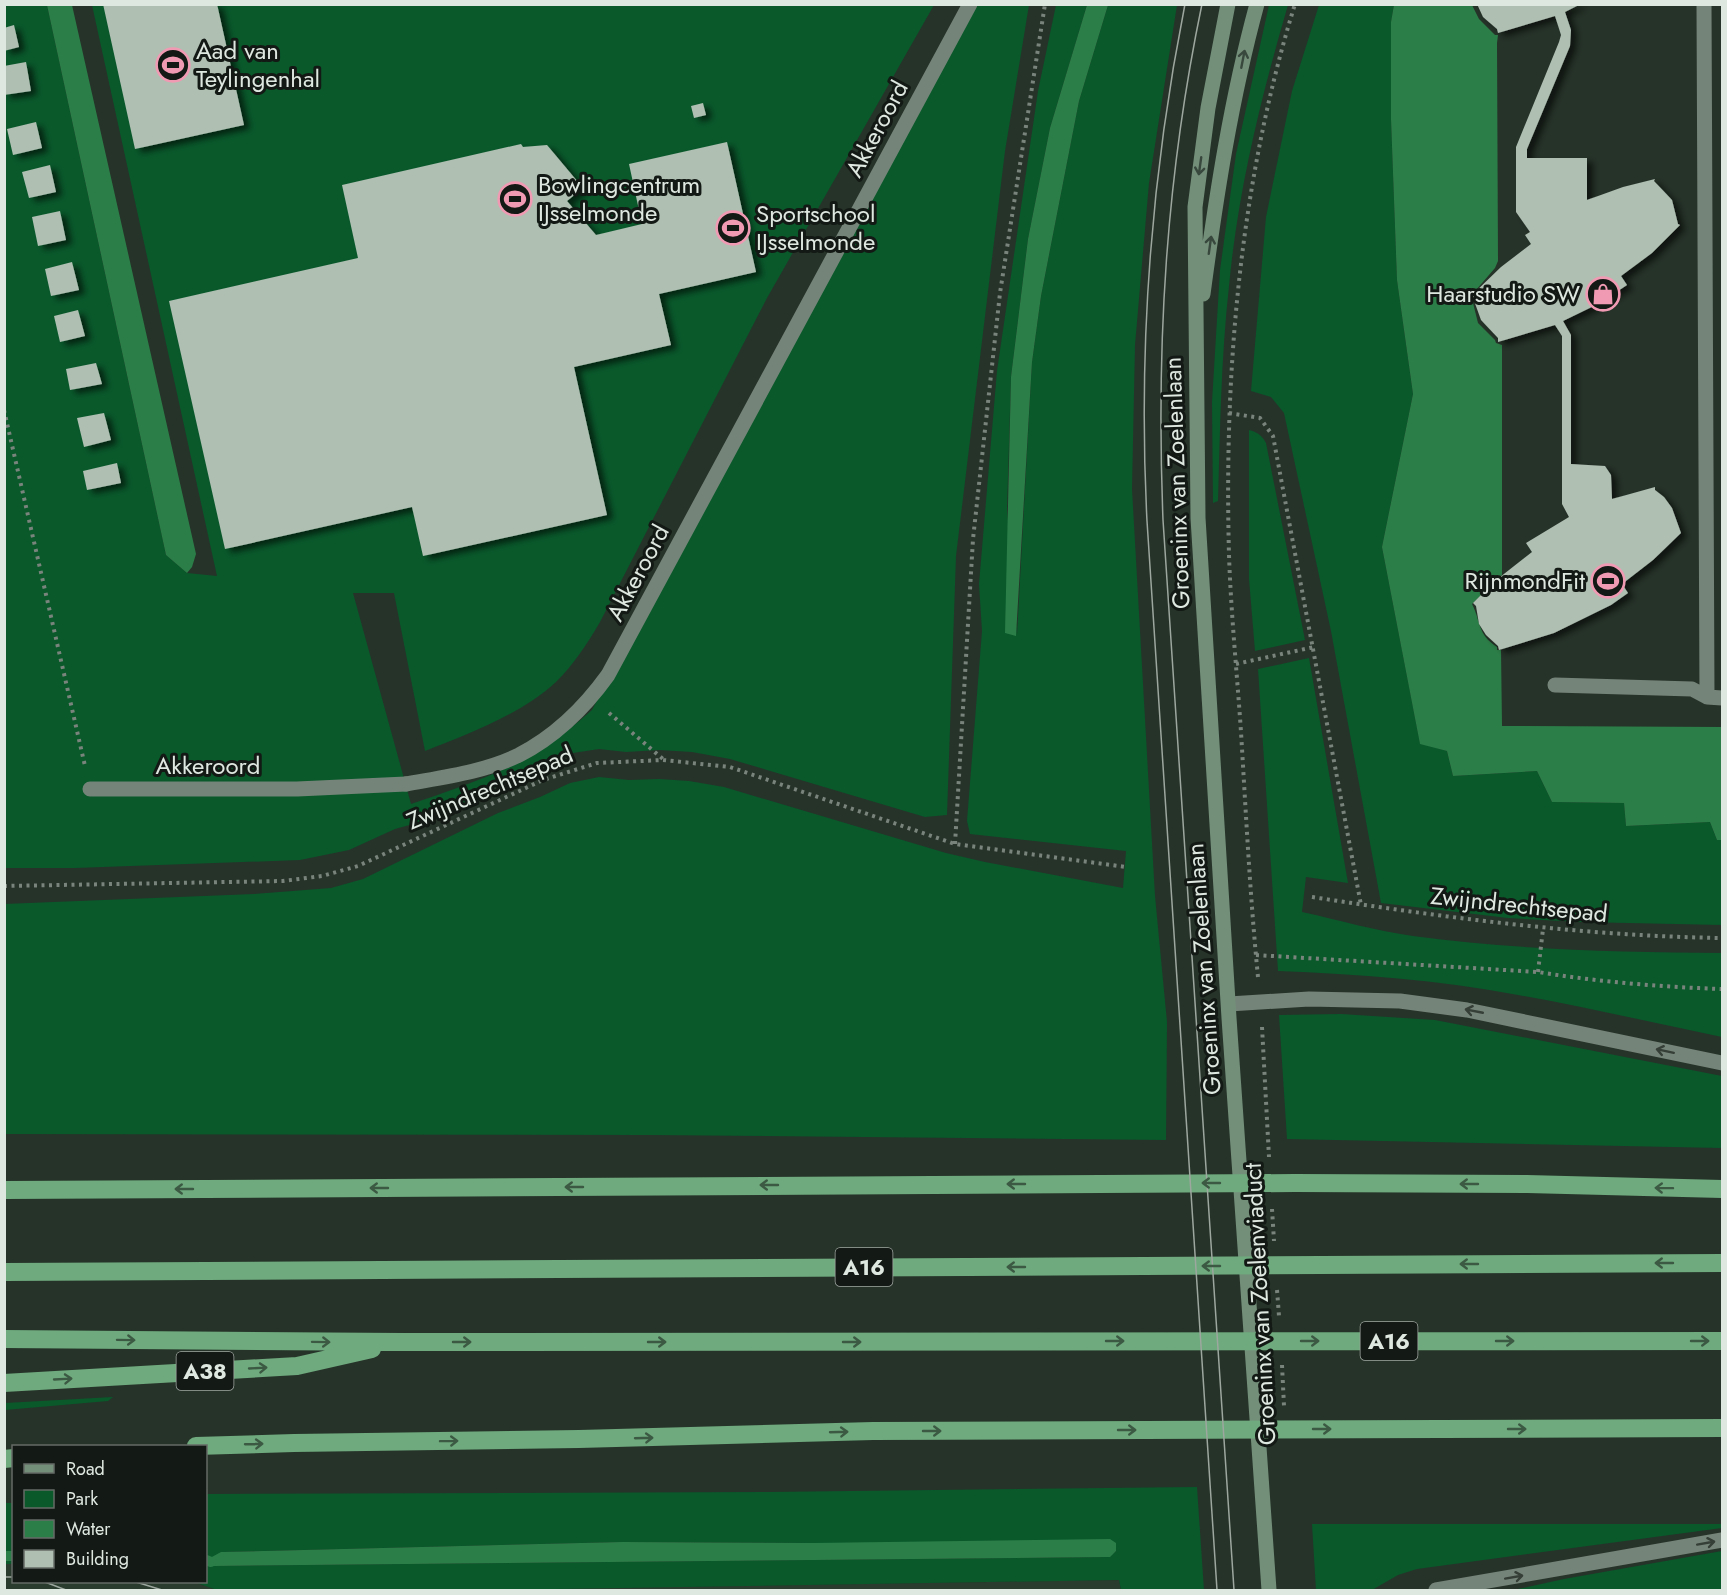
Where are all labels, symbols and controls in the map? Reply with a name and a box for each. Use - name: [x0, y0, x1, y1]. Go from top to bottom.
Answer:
- place label: Aad van Teylingenhal: [196, 33, 320, 96]
- sports icon: Aad van Teylingenhal: [155, 47, 191, 83]
- one-way arrow: [1238, 50, 1249, 69]
- street label: Akkeroord: [836, 74, 917, 183]
- one-way arrow: [1195, 155, 1206, 175]
- place label: Bowlingcentrum IJsselmonde: [538, 167, 700, 230]
- sports icon: Bowlingcentrum IJsselmonde: [497, 181, 533, 217]
- place label: Sportschool IJsselmonde: [756, 196, 875, 259]
- sports icon: Sportschool IJsselmonde: [715, 210, 751, 246]
- one-way arrow: [1204, 236, 1215, 255]
- place label: Haarstudio SW: [1426, 276, 1580, 311]
- shop icon: Haarstudio SW: [1585, 276, 1621, 312]
- street label: Groeninx van Zoelenlaan: [1155, 356, 1198, 610]
- street label: Akkeroord: [597, 518, 678, 627]
- place label: RijnmondFit: [1465, 563, 1585, 598]
- sports icon: RijnmondFit: [1590, 563, 1626, 599]
- street label: Zwijndrechtsepad: [401, 737, 578, 838]
- street label: Akkeroord: [156, 748, 260, 783]
- street label: Groeninx van Zoelenlaan: [1177, 842, 1230, 1096]
- street label: Zwijndrechtsepad: [1429, 878, 1609, 931]
- one-way arrow: [1465, 1005, 1485, 1016]
- one-way arrow: [1656, 1045, 1676, 1056]
- street label: Groeninx van Zoelenviaduct: [1235, 1162, 1284, 1446]
- one-way arrow: [1202, 1177, 1222, 1189]
- one-way arrow: [1007, 1178, 1027, 1190]
- one-way arrow: [1460, 1178, 1480, 1190]
- one-way arrow: [759, 1180, 779, 1191]
- one-way arrow: [564, 1181, 584, 1193]
- one-way arrow: [369, 1182, 389, 1194]
- one-way arrow: [1655, 1182, 1675, 1193]
- one-way arrow: [174, 1183, 194, 1195]
- road number: A16: [836, 1248, 892, 1286]
- one-way arrow: [1655, 1257, 1675, 1269]
- one-way arrow: [1460, 1258, 1480, 1270]
- one-way arrow: [1202, 1260, 1222, 1272]
- one-way arrow: [1007, 1261, 1027, 1273]
- road number: A16: [1360, 1322, 1418, 1360]
- one-way arrow: [115, 1334, 135, 1346]
- one-way arrow: [1104, 1335, 1124, 1347]
- one-way arrow: [1299, 1335, 1319, 1347]
- one-way arrow: [1494, 1335, 1514, 1347]
- one-way arrow: [1689, 1335, 1709, 1347]
- one-way arrow: [310, 1336, 330, 1348]
- one-way arrow: [451, 1336, 471, 1348]
- one-way arrow: [646, 1336, 666, 1348]
- one-way arrow: [841, 1336, 861, 1348]
- road number: A38: [176, 1352, 234, 1390]
- one-way arrow: [247, 1362, 267, 1373]
- one-way arrow: [52, 1374, 72, 1385]
- one-way arrow: [1506, 1423, 1526, 1435]
- one-way arrow: [1116, 1424, 1136, 1436]
- one-way arrow: [1311, 1424, 1331, 1435]
- one-way arrow: [921, 1425, 941, 1437]
- one-way arrow: [829, 1427, 849, 1438]
- one-way arrow: [634, 1432, 654, 1443]
- one-way arrow: [439, 1435, 459, 1447]
- one-way arrow: [244, 1439, 264, 1450]
- legend: [12, 1445, 207, 1583]
- text: Road: [66, 1456, 105, 1482]
- text: Park: [66, 1486, 98, 1512]
- text: Water: [66, 1516, 111, 1542]
- one-way arrow: [1696, 1537, 1716, 1548]
- text: Building: [66, 1546, 129, 1572]
- one-way arrow: [1504, 1571, 1524, 1582]

